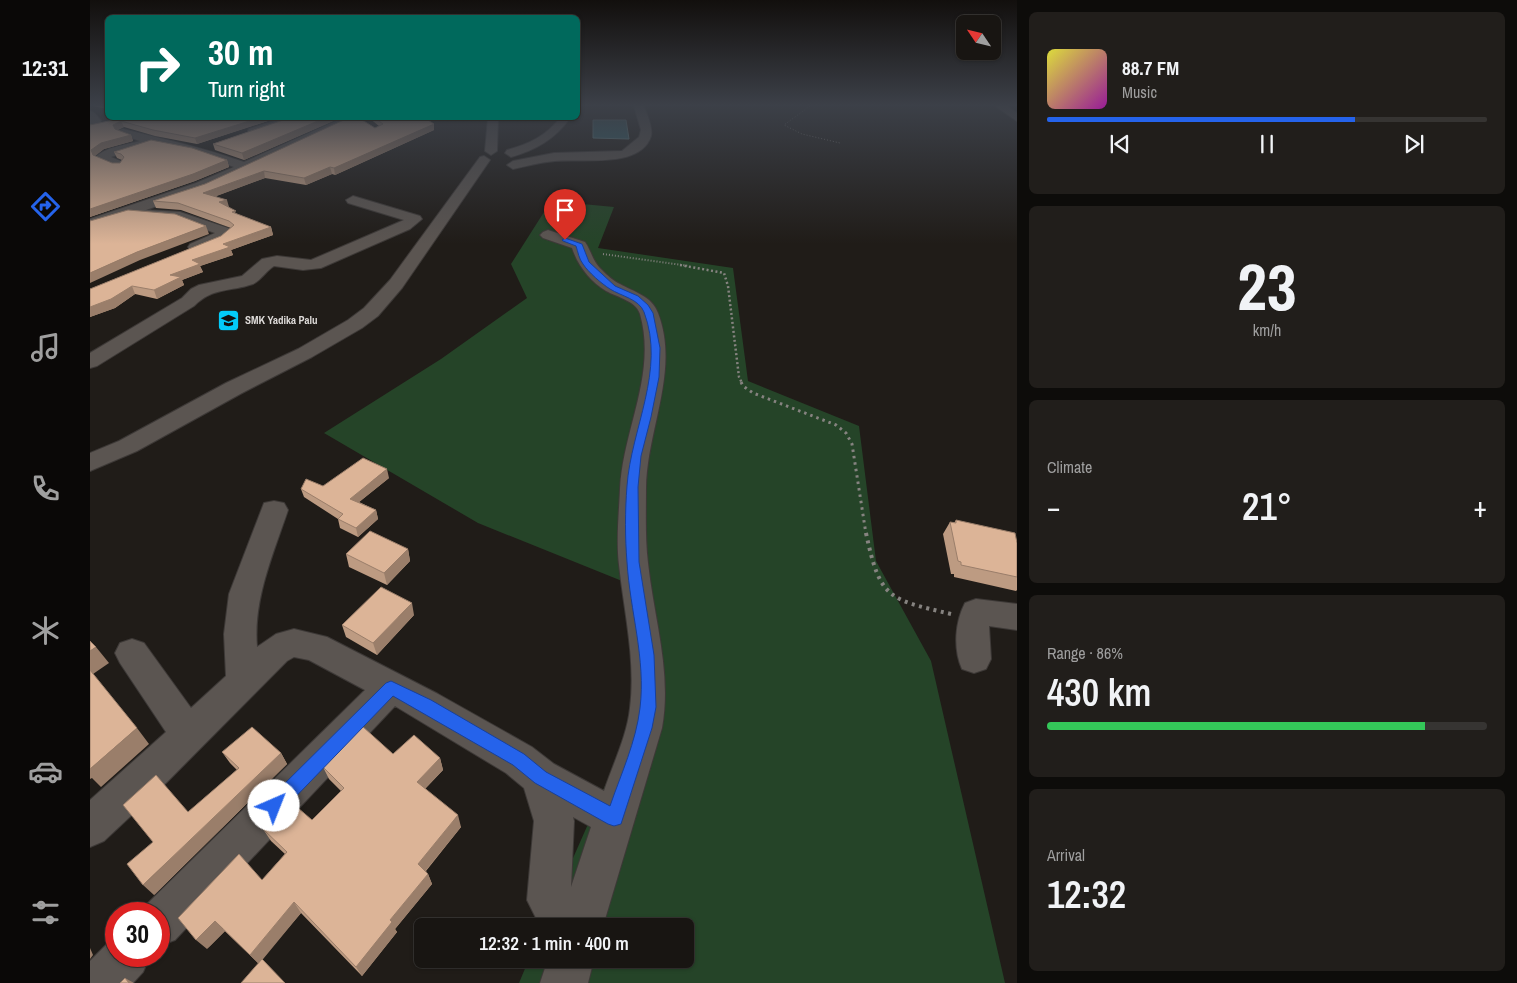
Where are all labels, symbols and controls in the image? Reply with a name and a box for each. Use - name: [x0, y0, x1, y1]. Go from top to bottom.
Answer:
- north arrow: [956, 15, 1001, 60]
- map controls: [956, 15, 1001, 60]
- text: 30 m: [208, 29, 273, 76]
- icon: right: [125, 35, 190, 100]
- text: 12:31: [22, 53, 68, 83]
- text: 88.7 FM: [1122, 55, 1179, 81]
- text: Turn right: [208, 74, 285, 104]
- text: Music: [1122, 81, 1157, 103]
- icon: previous: [1106, 130, 1134, 158]
- icon: pause: [1253, 130, 1281, 158]
- icon: next: [1400, 130, 1428, 158]
- icon: directions: [28, 189, 63, 224]
- pin: [544, 189, 586, 240]
- icon: arrive: [551, 196, 579, 224]
- text: 23: [1237, 243, 1297, 330]
- school or university icon: SMK Yadika Palu: [217, 308, 241, 332]
- place label: SMK Yadika Palu: [245, 313, 318, 327]
- text: km/h: [1253, 319, 1281, 341]
- icon: music: [28, 330, 63, 365]
- text: Climate: [1047, 456, 1092, 478]
- icon: phone: [28, 471, 63, 506]
- text: 21°: [1242, 481, 1292, 532]
- text: −: [1047, 488, 1060, 526]
- text: +: [1474, 488, 1487, 526]
- icon: climate: [28, 613, 63, 648]
- text: Range · 86%: [1047, 642, 1123, 664]
- text: 430 km: [1047, 667, 1151, 718]
- icon: car: [28, 754, 63, 789]
- position arrow: [247, 779, 299, 831]
- text: Arrival: [1047, 844, 1085, 866]
- text: 12:32: [1047, 869, 1126, 920]
- icon: filters: [28, 895, 63, 930]
- speed limit sign: 30: [105, 902, 170, 967]
- text: 12:32 · 1 min · 400 m: [479, 930, 629, 956]

